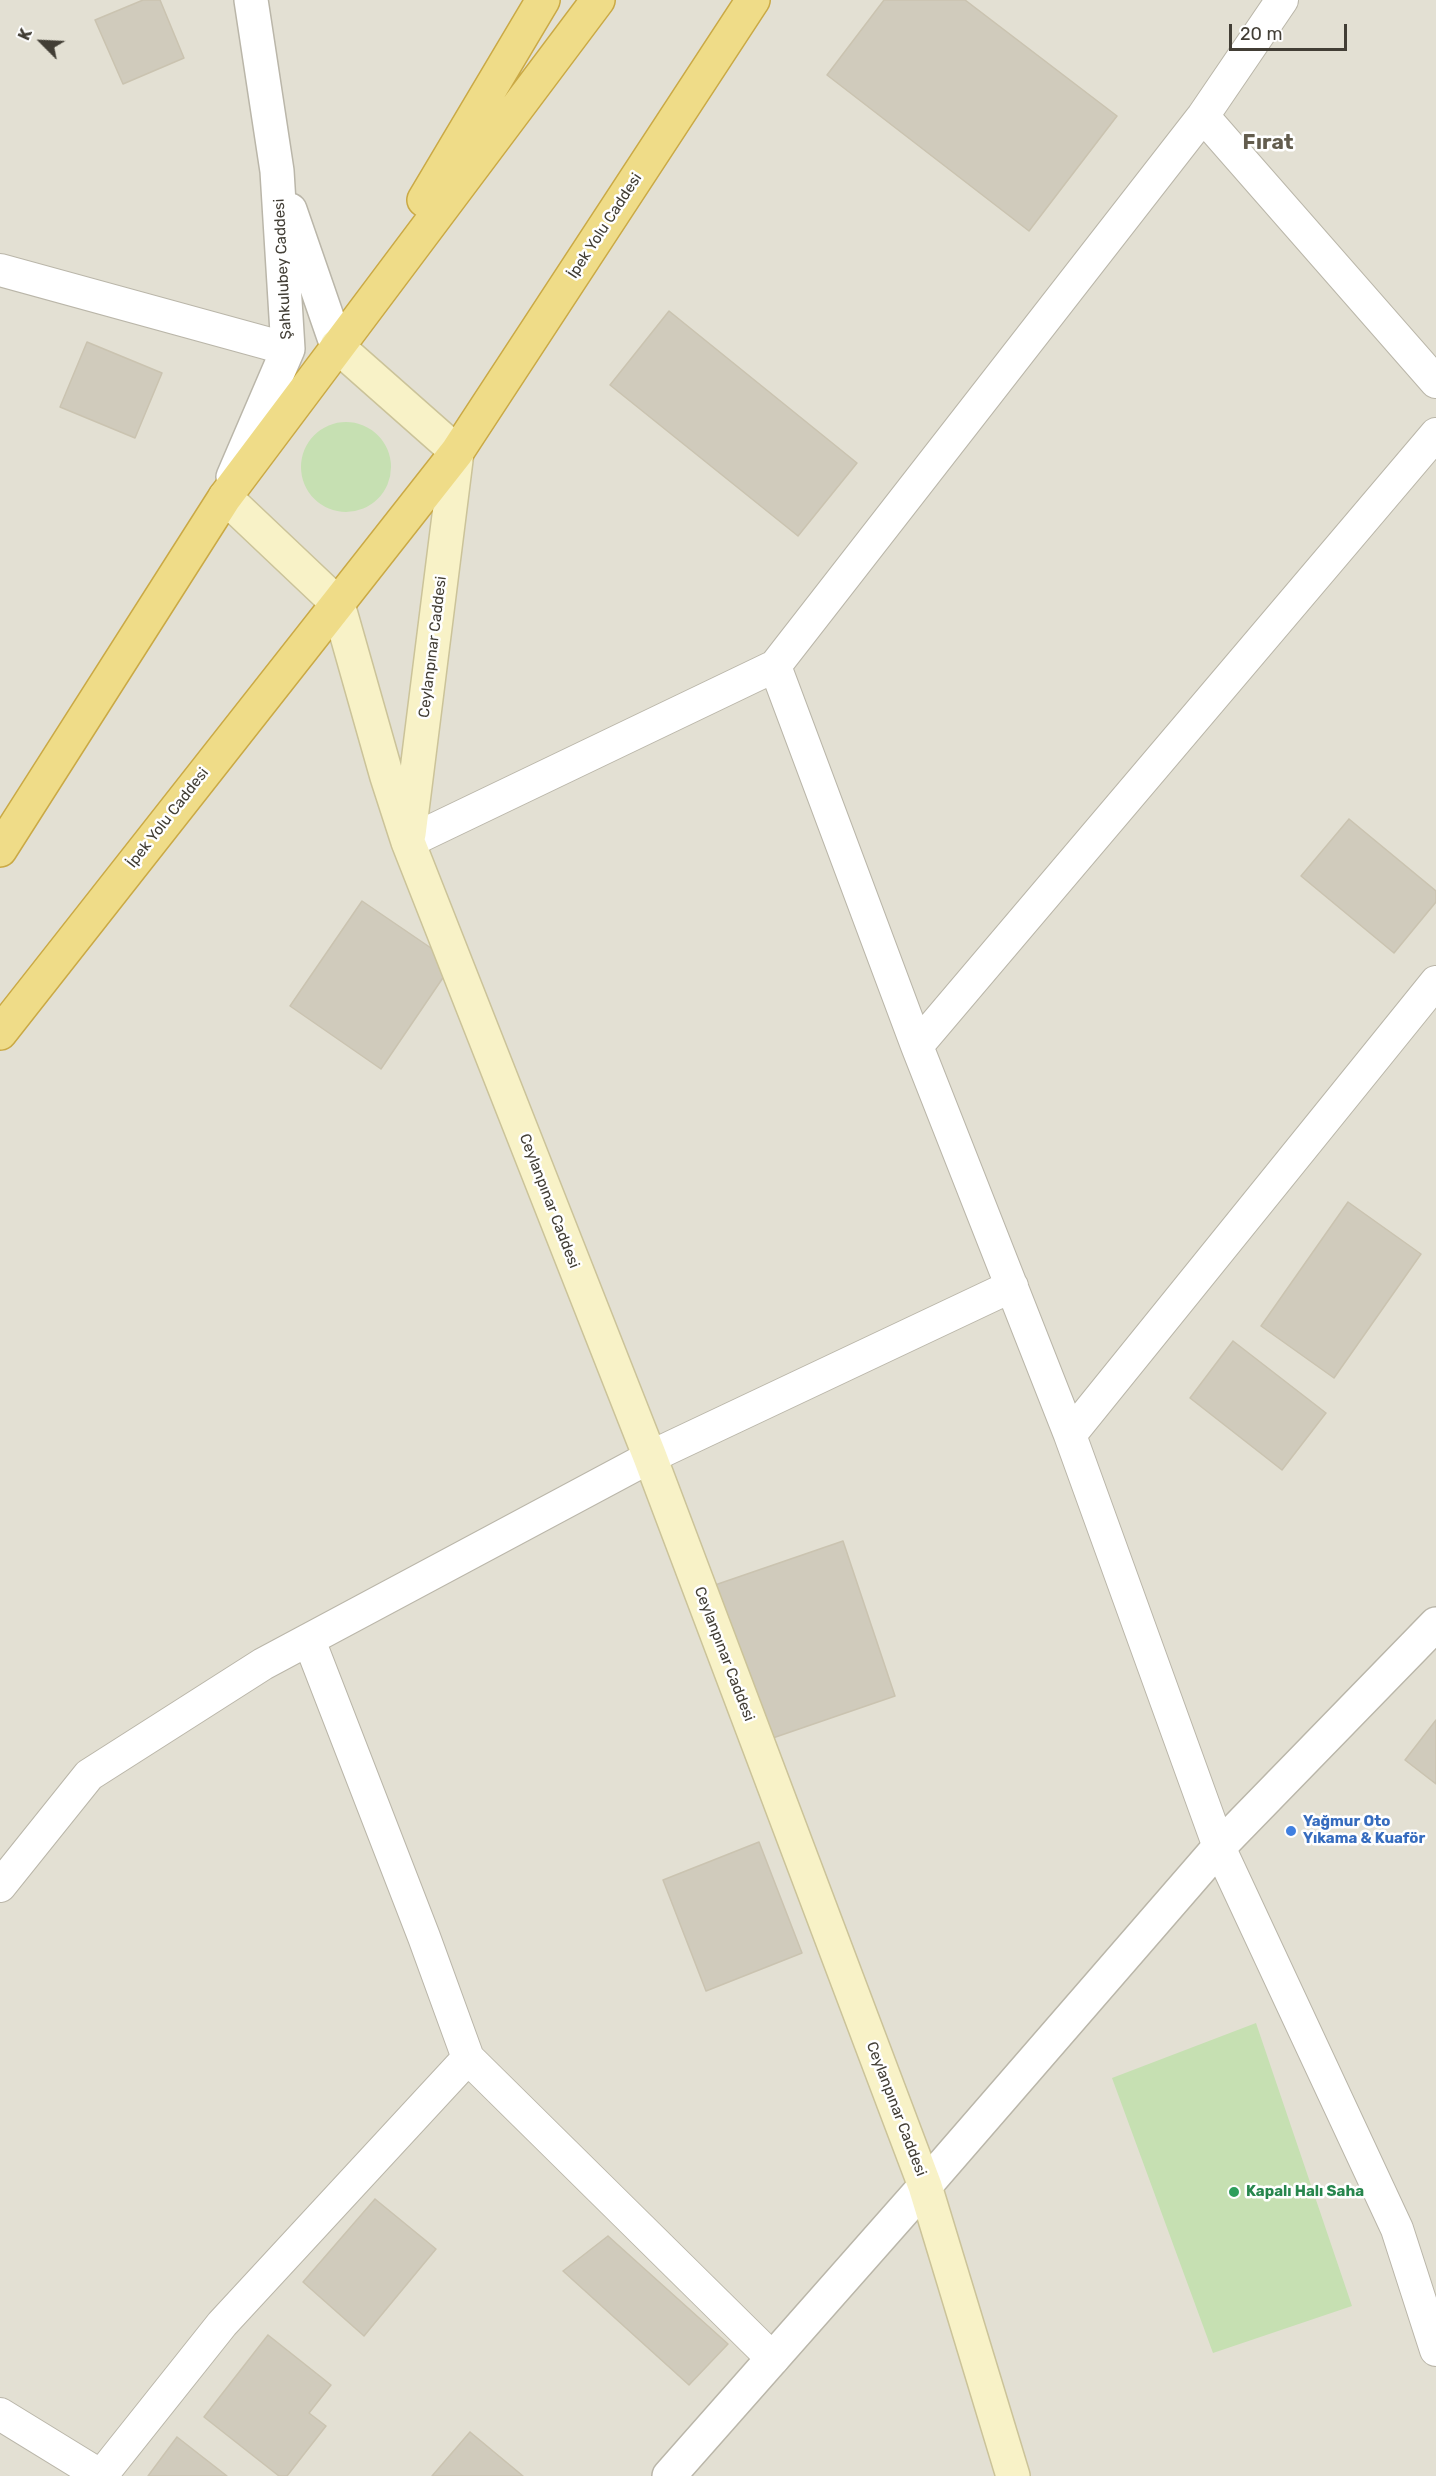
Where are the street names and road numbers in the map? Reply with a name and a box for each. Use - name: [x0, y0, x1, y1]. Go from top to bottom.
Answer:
- street label: İpek Yolu Caddesi: [564, 170, 646, 282]
- street label: Şahkulubey Caddesi: [270, 198, 296, 340]
- street label: Ceylanpınar Caddesi: [415, 575, 451, 719]
- street label: İpek Yolu Caddesi: [123, 764, 213, 872]
- street label: Ceylanpınar Caddesi: [515, 1131, 583, 1271]
- street label: Ceylanpınar Caddesi: [690, 1584, 758, 1724]
- street label: Ceylanpınar Caddesi: [862, 2039, 930, 2179]

